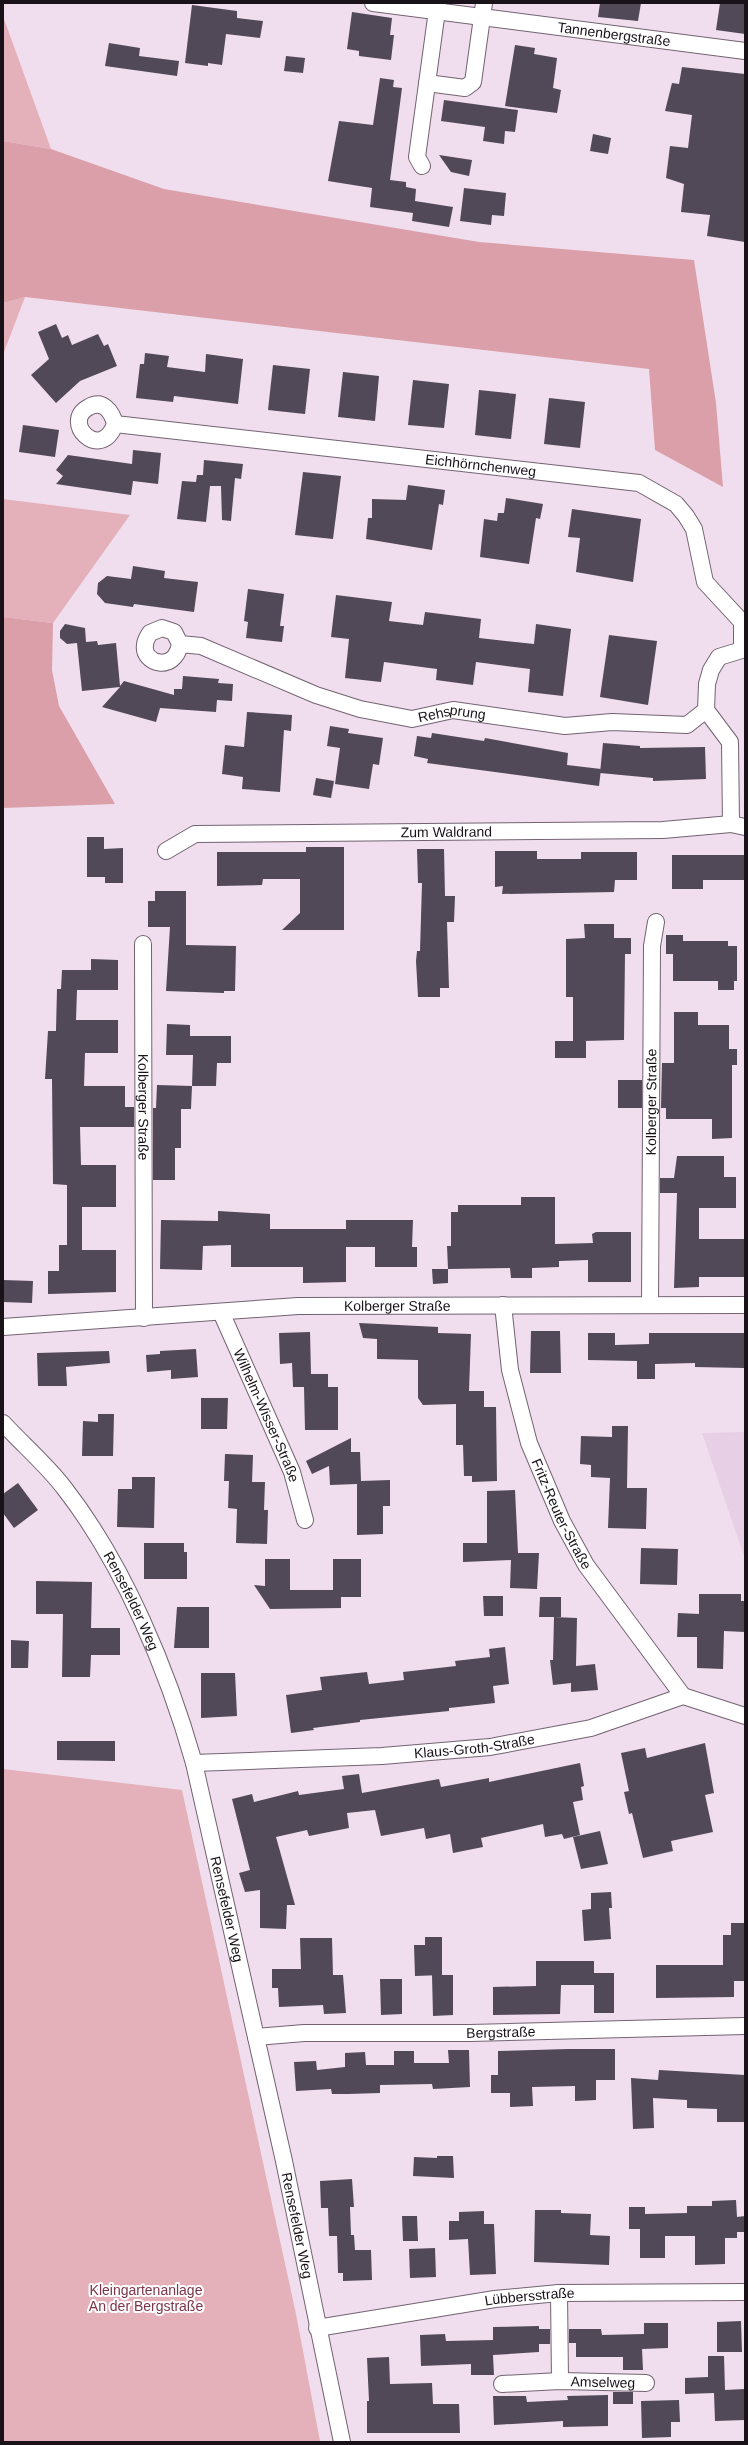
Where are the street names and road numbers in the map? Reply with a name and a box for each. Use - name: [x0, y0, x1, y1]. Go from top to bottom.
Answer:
- street label: Tannenbergstraße: [557, 19, 672, 49]
- street label: Eichhörnchenweg: [424, 451, 537, 479]
- street label: Rehsprung: [416, 702, 487, 725]
- street label: Zum Waldrand: [401, 823, 492, 840]
- street label: Kolberger Straße: [643, 1048, 659, 1155]
- street label: Kolberger Straße: [135, 1054, 152, 1161]
- street label: Kolberger Straße: [344, 1298, 451, 1314]
- street label: Wilhelm-Wisser-Straße: [230, 1346, 302, 1484]
- street label: Fritz-Reuter-Straße: [529, 1456, 595, 1572]
- street label: Rensefelder Weg: [100, 1549, 162, 1653]
- street label: Klaus-Groth-Straße: [413, 1731, 536, 1761]
- street label: Rensefelder Weg: [207, 1855, 247, 1964]
- street label: Bergstraße: [466, 2023, 536, 2041]
- street label: Rensefelder Weg: [279, 2171, 316, 2280]
- street label: Lübbersstraße: [483, 2285, 575, 2309]
- street label: Amselweg: [570, 2373, 635, 2391]

